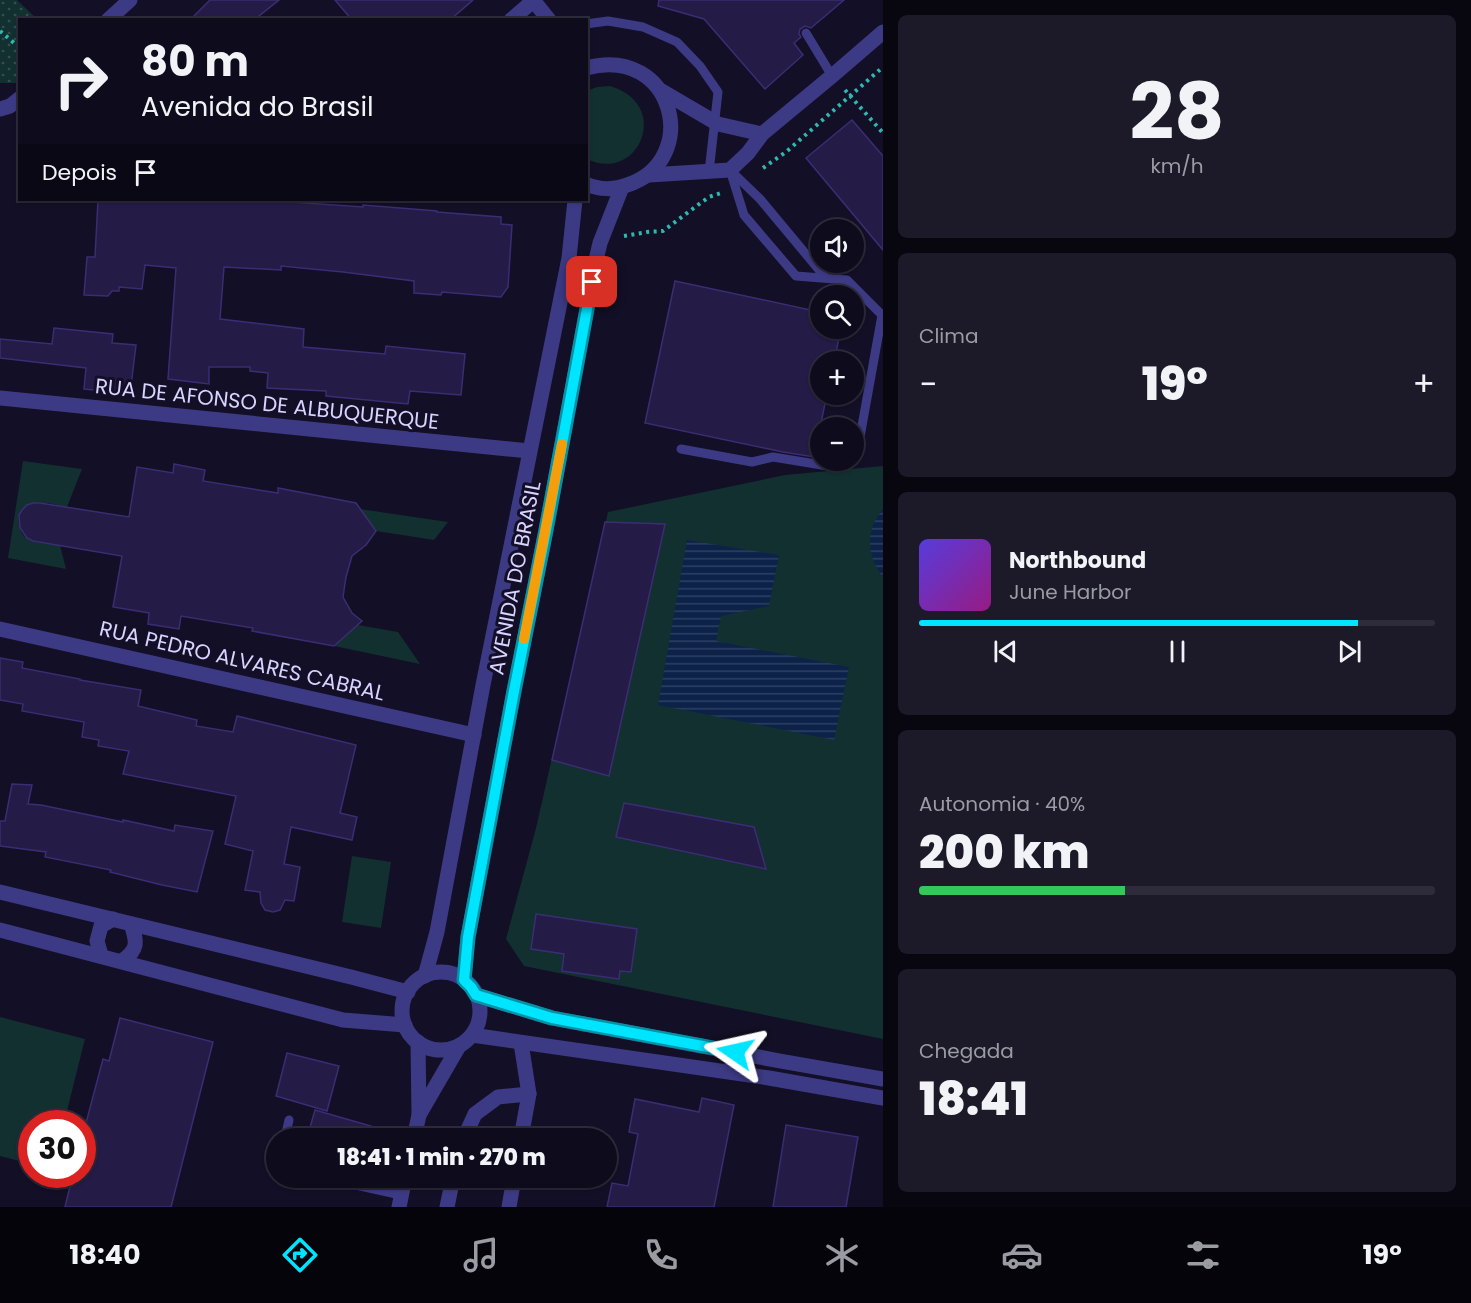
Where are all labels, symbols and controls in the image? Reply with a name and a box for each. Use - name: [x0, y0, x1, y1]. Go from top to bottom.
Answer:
- text: 80 m: [141, 32, 249, 91]
- icon: right: [42, 42, 120, 120]
- text: 28: [1129, 57, 1225, 166]
- text: Avenida do Brasil: [141, 88, 374, 125]
- text: km/h: [1150, 152, 1204, 180]
- icon: arrive: [129, 156, 162, 189]
- text: Depois: [42, 157, 117, 188]
- map controls: [810, 219, 864, 471]
- button: sound: [810, 219, 864, 273]
- pin: [566, 256, 617, 307]
- icon: arrive: [575, 265, 608, 298]
- button: search: [810, 285, 864, 339]
- text: Clima: [919, 322, 978, 350]
- button: +: [810, 351, 864, 405]
- text: 19°: [1142, 353, 1208, 416]
- text: −: [919, 361, 937, 408]
- text: +: [1412, 361, 1435, 408]
- street label: RUA DE AFONSO DE ALBUQUERQUE: [94, 371, 440, 436]
- button: −: [810, 417, 864, 471]
- street label: AVENIDA DO BRASIL: [481, 478, 548, 677]
- text: Northbound: [1009, 545, 1146, 576]
- text: June Harbor: [1009, 578, 1132, 606]
- street label: RUA PEDRO ALVARES CABRAL: [97, 614, 387, 707]
- icon: previous: [989, 635, 1022, 668]
- icon: pause: [1161, 635, 1194, 668]
- icon: next: [1333, 635, 1366, 668]
- text: Autonomia · 40%: [919, 790, 1085, 818]
- text: 200 km: [919, 821, 1089, 884]
- position arrow: [703, 1020, 767, 1084]
- text: Chegada: [919, 1037, 1014, 1065]
- text: 18:41: [919, 1068, 1028, 1131]
- speed limit sign: 30: [18, 1110, 96, 1188]
- text: 18:41 · 1 min · 270 m: [337, 1142, 546, 1173]
- icon: directions: [279, 1234, 321, 1276]
- icon: music: [460, 1234, 502, 1276]
- icon: phone: [640, 1234, 682, 1276]
- icon: climate: [821, 1234, 863, 1276]
- icon: car: [1001, 1234, 1043, 1276]
- icon: filters: [1182, 1234, 1224, 1276]
- text: 18:40: [69, 1236, 140, 1273]
- text: 19°: [1362, 1236, 1402, 1273]

